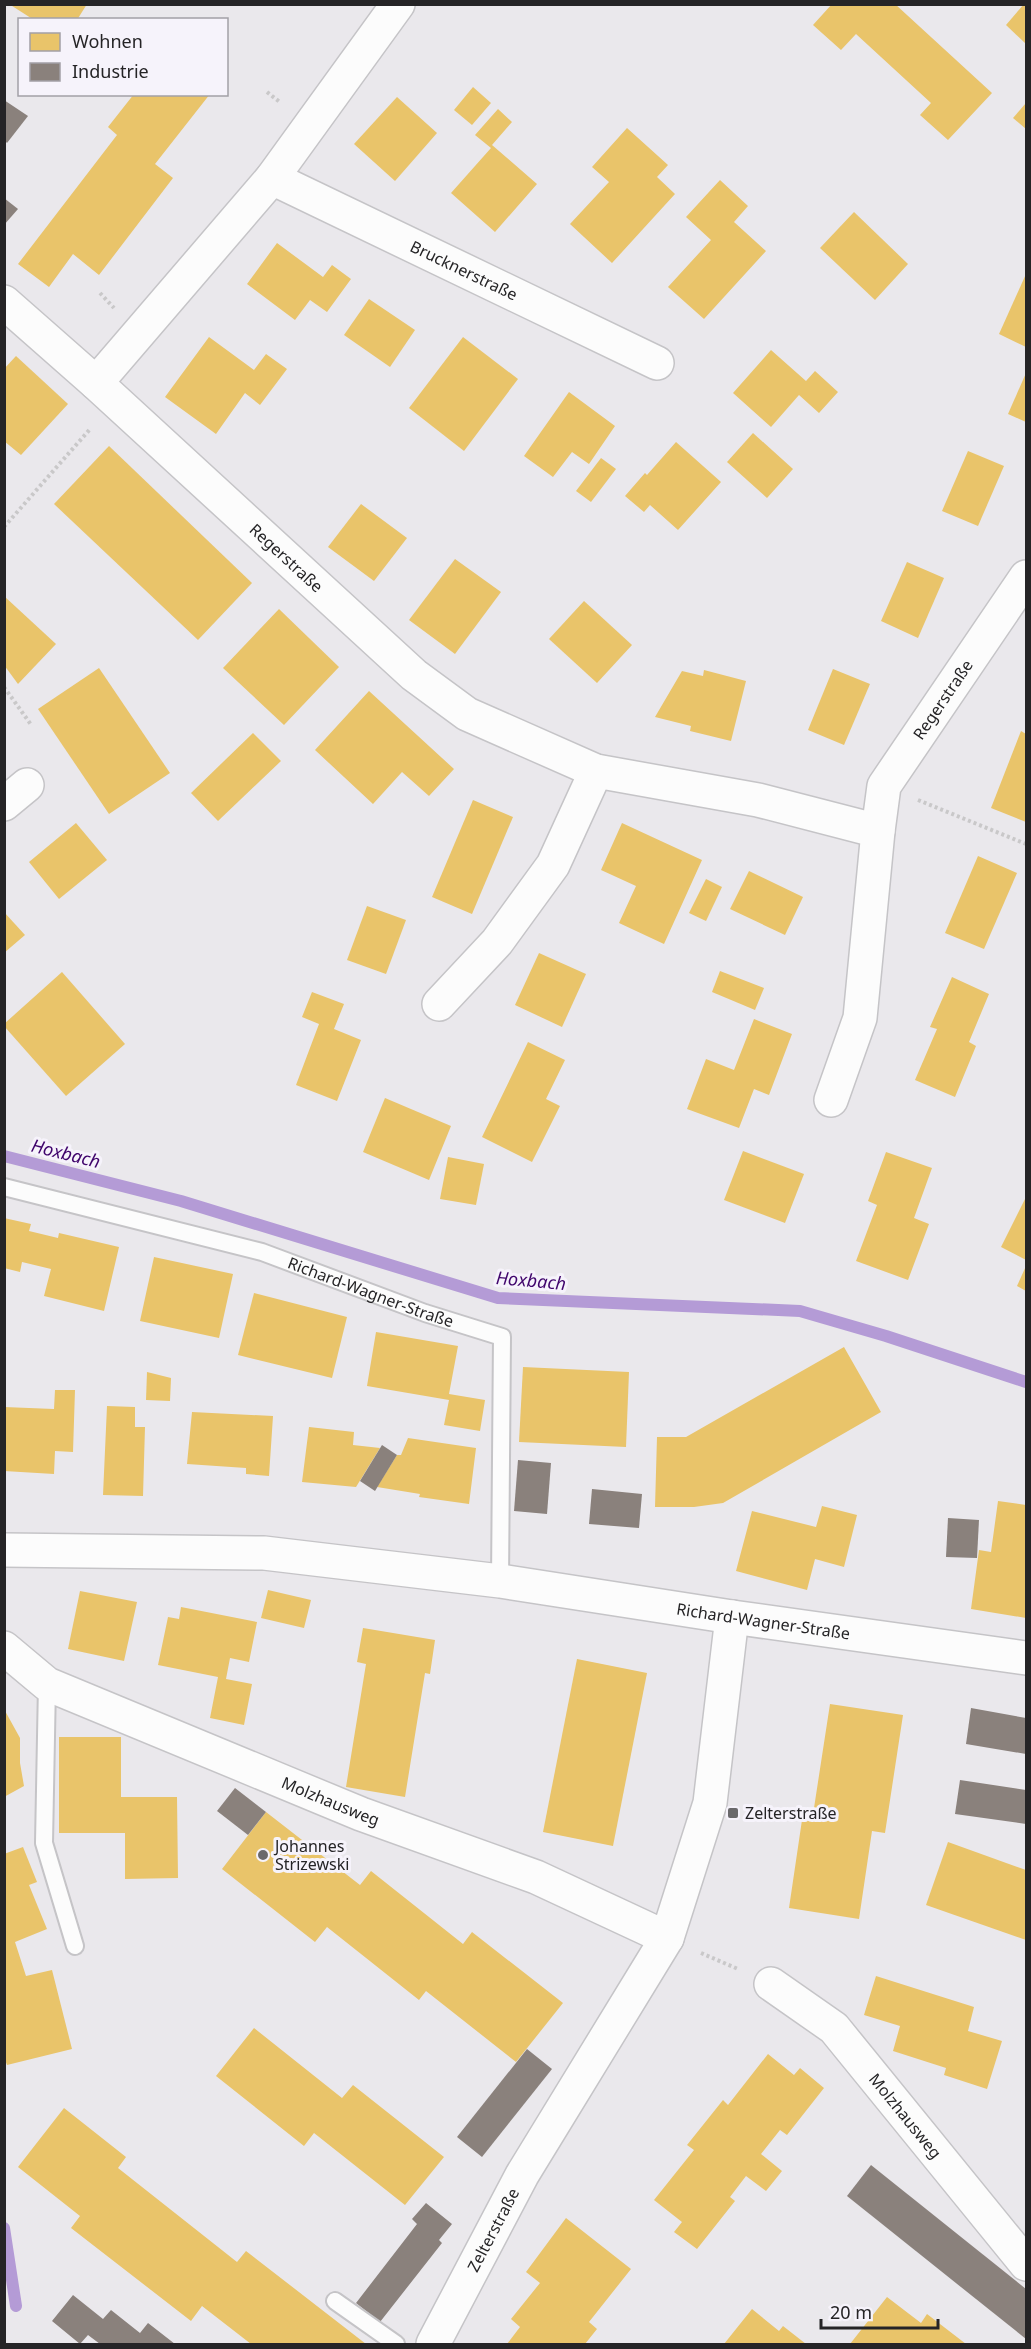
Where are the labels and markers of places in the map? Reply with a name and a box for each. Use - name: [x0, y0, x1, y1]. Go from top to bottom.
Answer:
- place label: Zelterstraße: [745, 1802, 837, 1824]
- marker: Zelterstraße: [726, 1806, 740, 1820]
- place label: Johannes Strizewski: [273, 1835, 349, 1875]
- marker: Johannes Strizewski: [256, 1848, 270, 1862]

